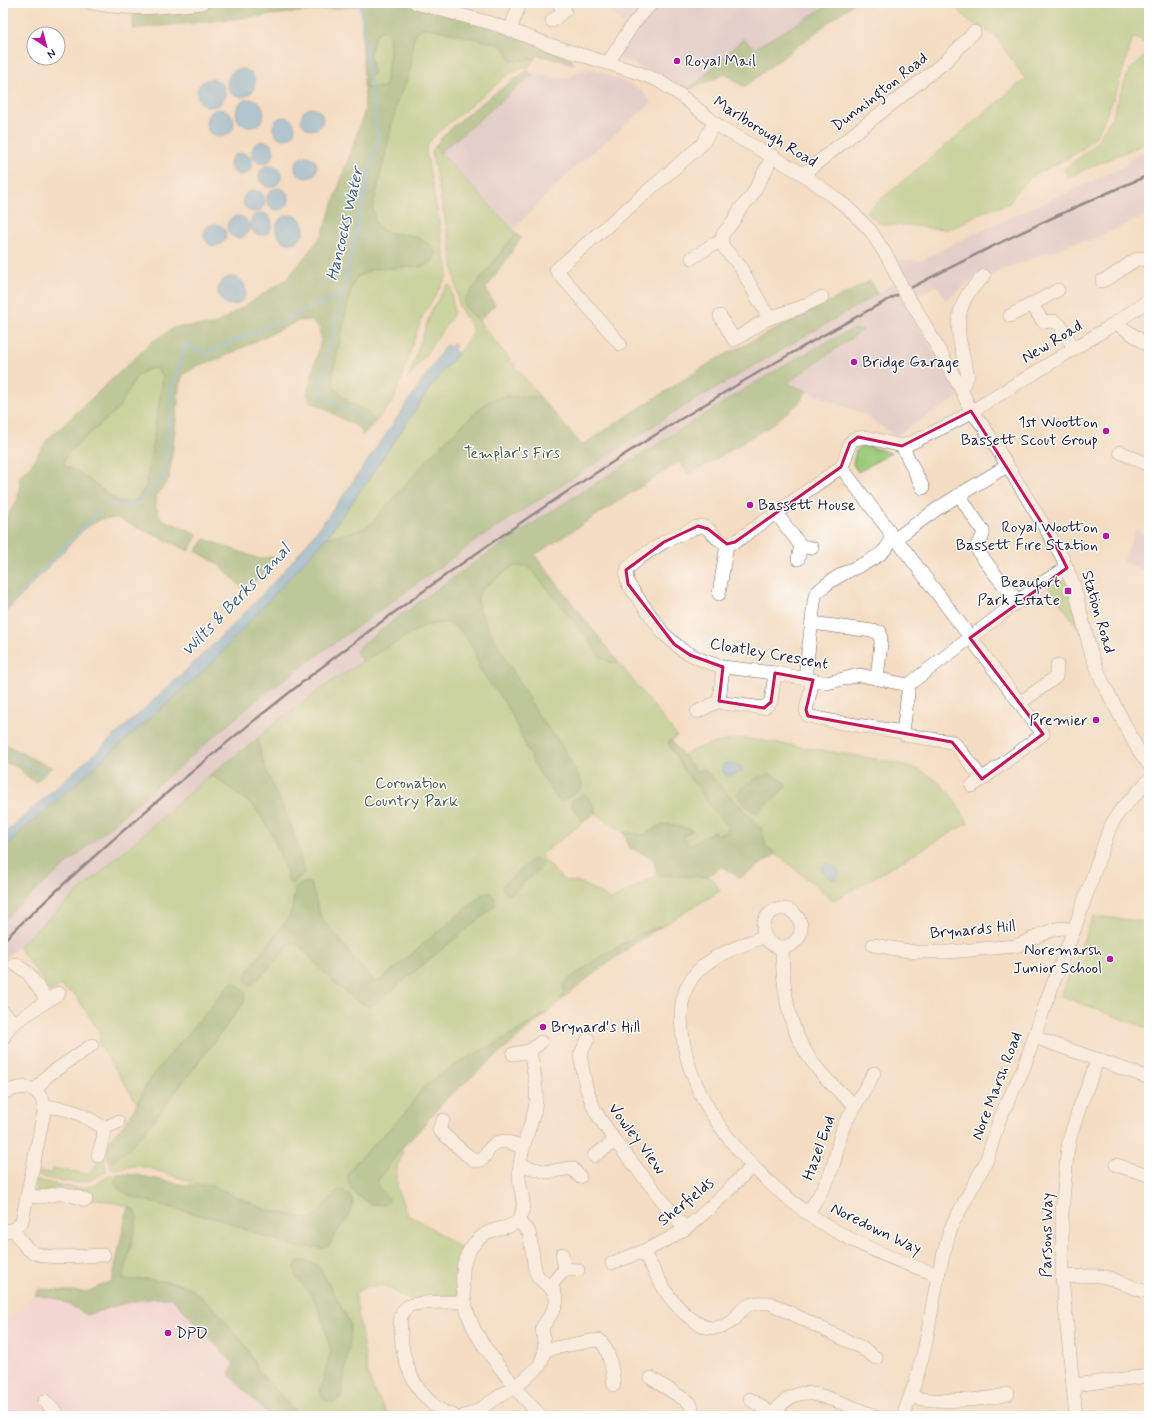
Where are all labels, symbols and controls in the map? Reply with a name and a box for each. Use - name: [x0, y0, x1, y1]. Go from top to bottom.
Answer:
- north arrow: [26, 26, 66, 66]
- text: N: [44, 45, 58, 61]
- street label: Dunnington Road: [828, 48, 933, 137]
- place label: Royal Mail: [685, 51, 756, 72]
- marker: Royal Mail: [672, 56, 682, 66]
- street label: Marlborough Road: [709, 92, 821, 172]
- water label: Hancocks Water: [321, 162, 369, 283]
- street label: New Road: [1018, 316, 1086, 368]
- place label: Bridge Garage: [862, 352, 959, 373]
- marker: Bridge Garage: [849, 357, 859, 367]
- place label: 1st Wootton Bassett Scout Group: [961, 412, 1098, 451]
- marker: 1st Wootton Bassett Scout Group: [1101, 426, 1111, 436]
- park label: Templar's Firs: [464, 443, 560, 464]
- place label: Bassett House: [758, 495, 856, 516]
- marker: Bassett House: [745, 500, 755, 510]
- place label: Royal Wootton Bassett Fire Station: [956, 517, 1098, 556]
- marker: Royal Wootton Bassett Fire Station: [1101, 531, 1111, 541]
- water label: Wilts & Berks Canal: [177, 538, 297, 661]
- street label: Station Road: [1076, 568, 1120, 656]
- place label: Beaufort Park Estate: [978, 572, 1060, 611]
- marker: Beaufort Park Estate: [1063, 586, 1073, 596]
- street label: Cloatley Crescent: [708, 633, 830, 675]
- place label: Premier: [1030, 710, 1088, 731]
- marker: Premier: [1091, 715, 1101, 725]
- park label: Coronation Country Park: [364, 773, 458, 812]
- street label: Brynards Hill: [929, 916, 1017, 944]
- place label: Noremarsh Junior School: [1013, 940, 1102, 979]
- marker: Noremarsh Junior School: [1105, 954, 1115, 964]
- place label: Brynard's Hill: [551, 1017, 641, 1038]
- marker: Brynard's Hill: [538, 1022, 548, 1032]
- street label: Nore Marsh Road: [967, 1029, 1027, 1143]
- street label: Vowley View: [603, 1099, 671, 1179]
- street label: Hazel End: [798, 1113, 840, 1183]
- street label: Sherfields: [653, 1173, 719, 1231]
- street label: Parsons Way: [1036, 1192, 1058, 1278]
- street label: Noredown Way: [827, 1198, 925, 1260]
- place label: DPD: [176, 1323, 208, 1344]
- marker: DPD: [163, 1328, 173, 1338]

